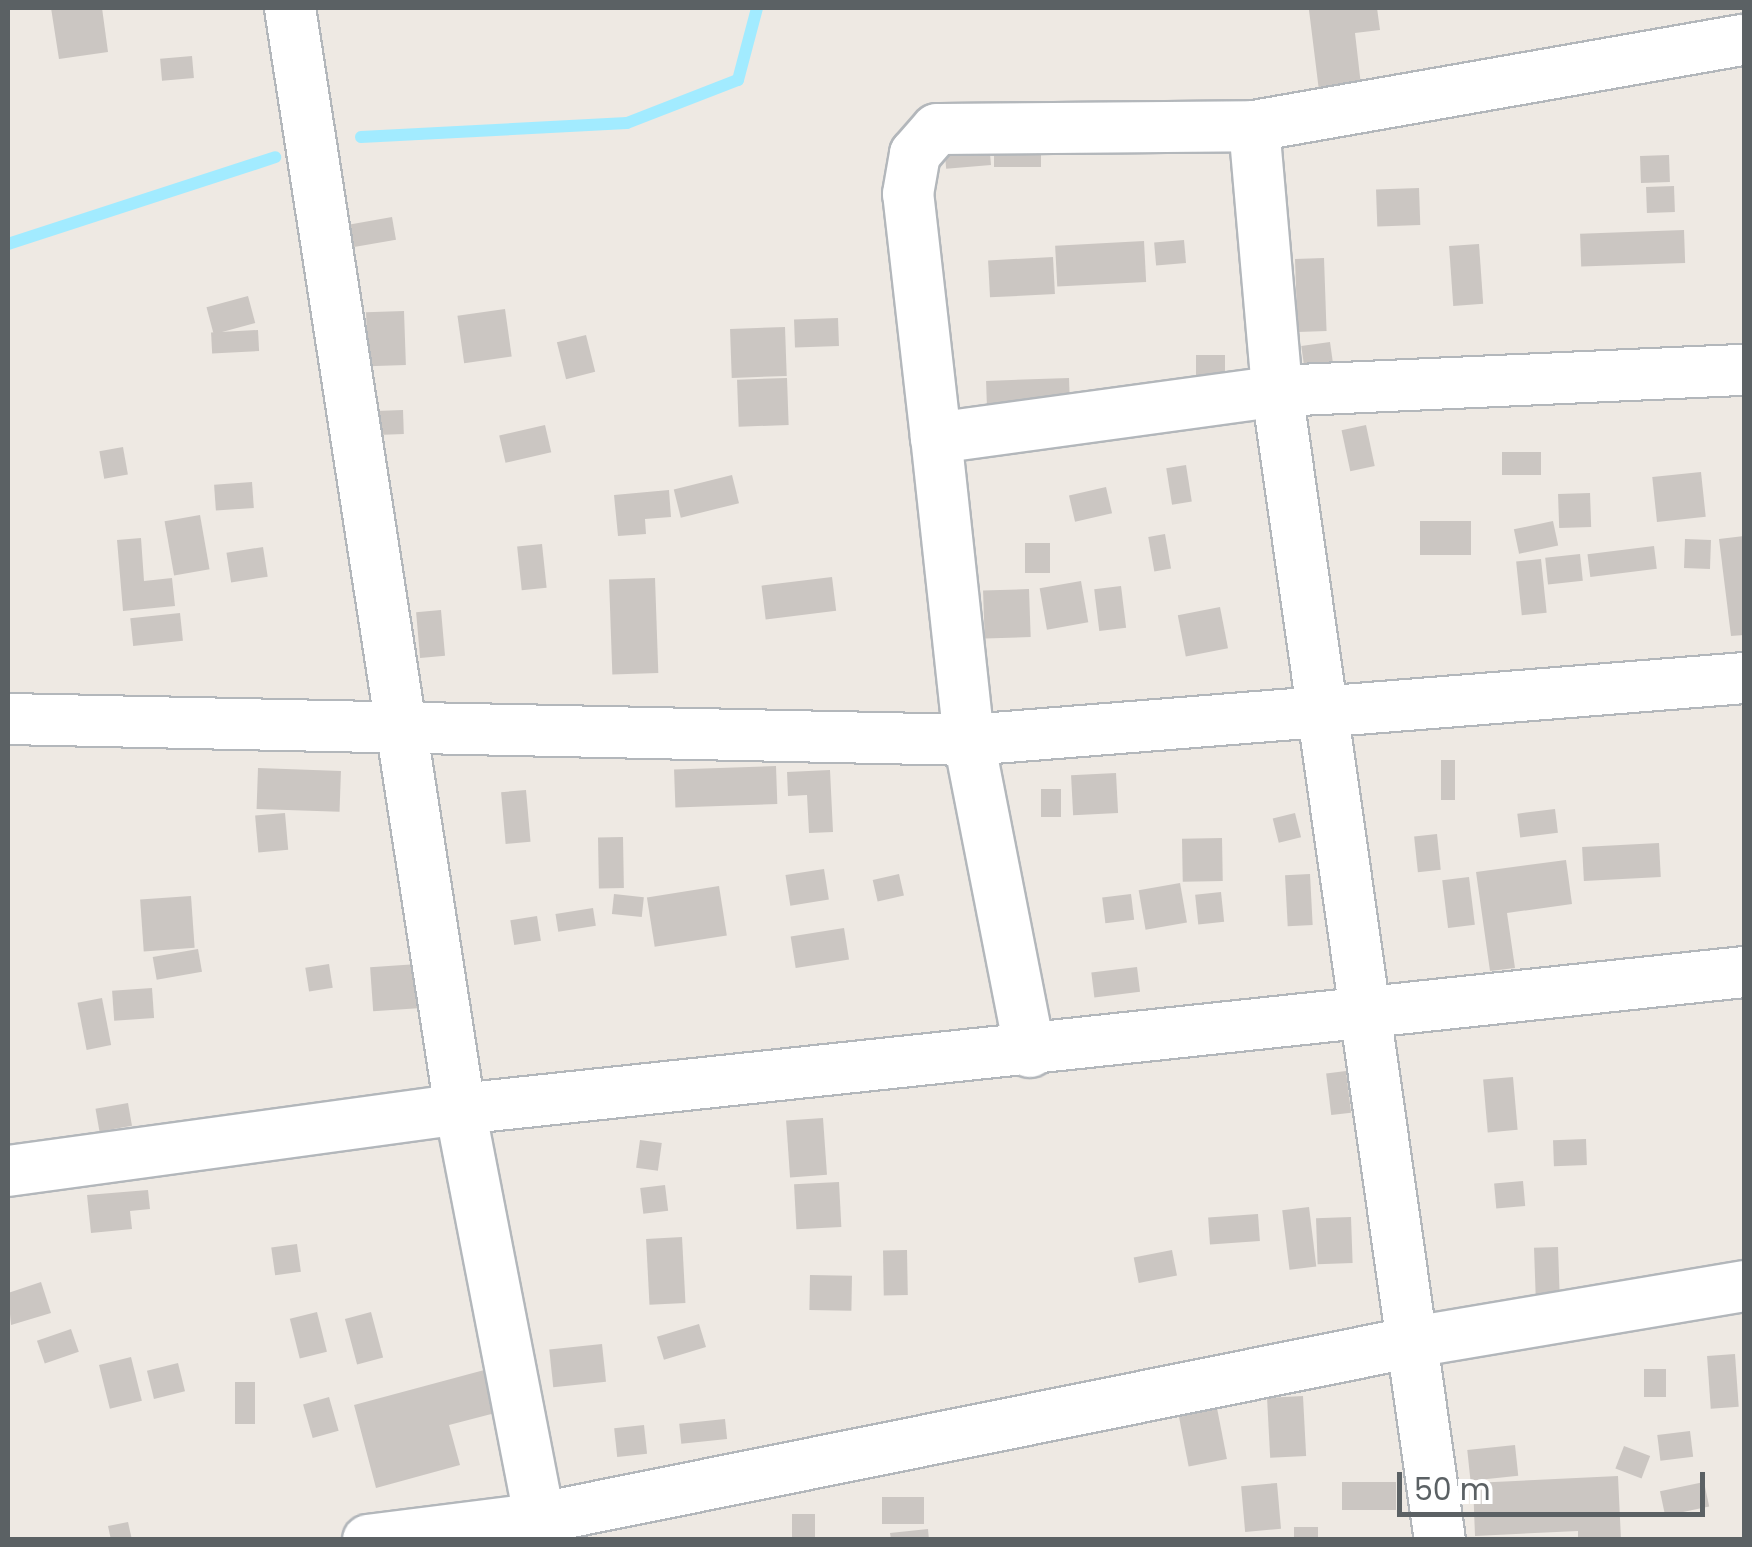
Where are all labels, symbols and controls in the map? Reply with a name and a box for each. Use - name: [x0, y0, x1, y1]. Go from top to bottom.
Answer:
- scale bar: [1402, 1452, 1710, 1514]
- text: 50 m: [1414, 1468, 1491, 1511]

